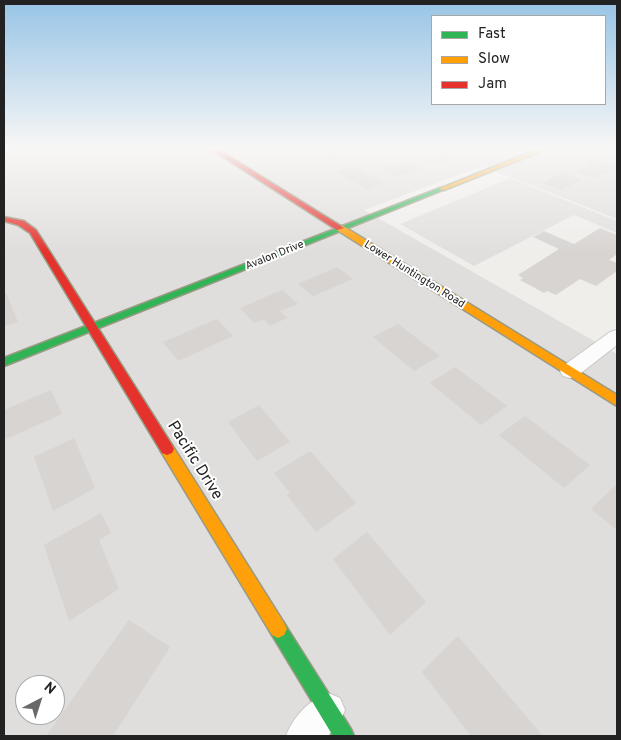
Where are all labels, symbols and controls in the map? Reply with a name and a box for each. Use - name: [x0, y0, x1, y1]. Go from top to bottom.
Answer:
- legend: [431, 15, 606, 105]
- text: Fast: [478, 25, 506, 44]
- text: Slow: [478, 50, 510, 69]
- text: Jam: [478, 75, 507, 94]
- street label: Avalon Drive: [244, 238, 306, 274]
- street label: Lower Huntington Road: [361, 239, 467, 311]
- street label: Pacific Drive: [162, 418, 226, 504]
- north arrow: [15, 675, 65, 725]
- text: N: [40, 679, 59, 699]

